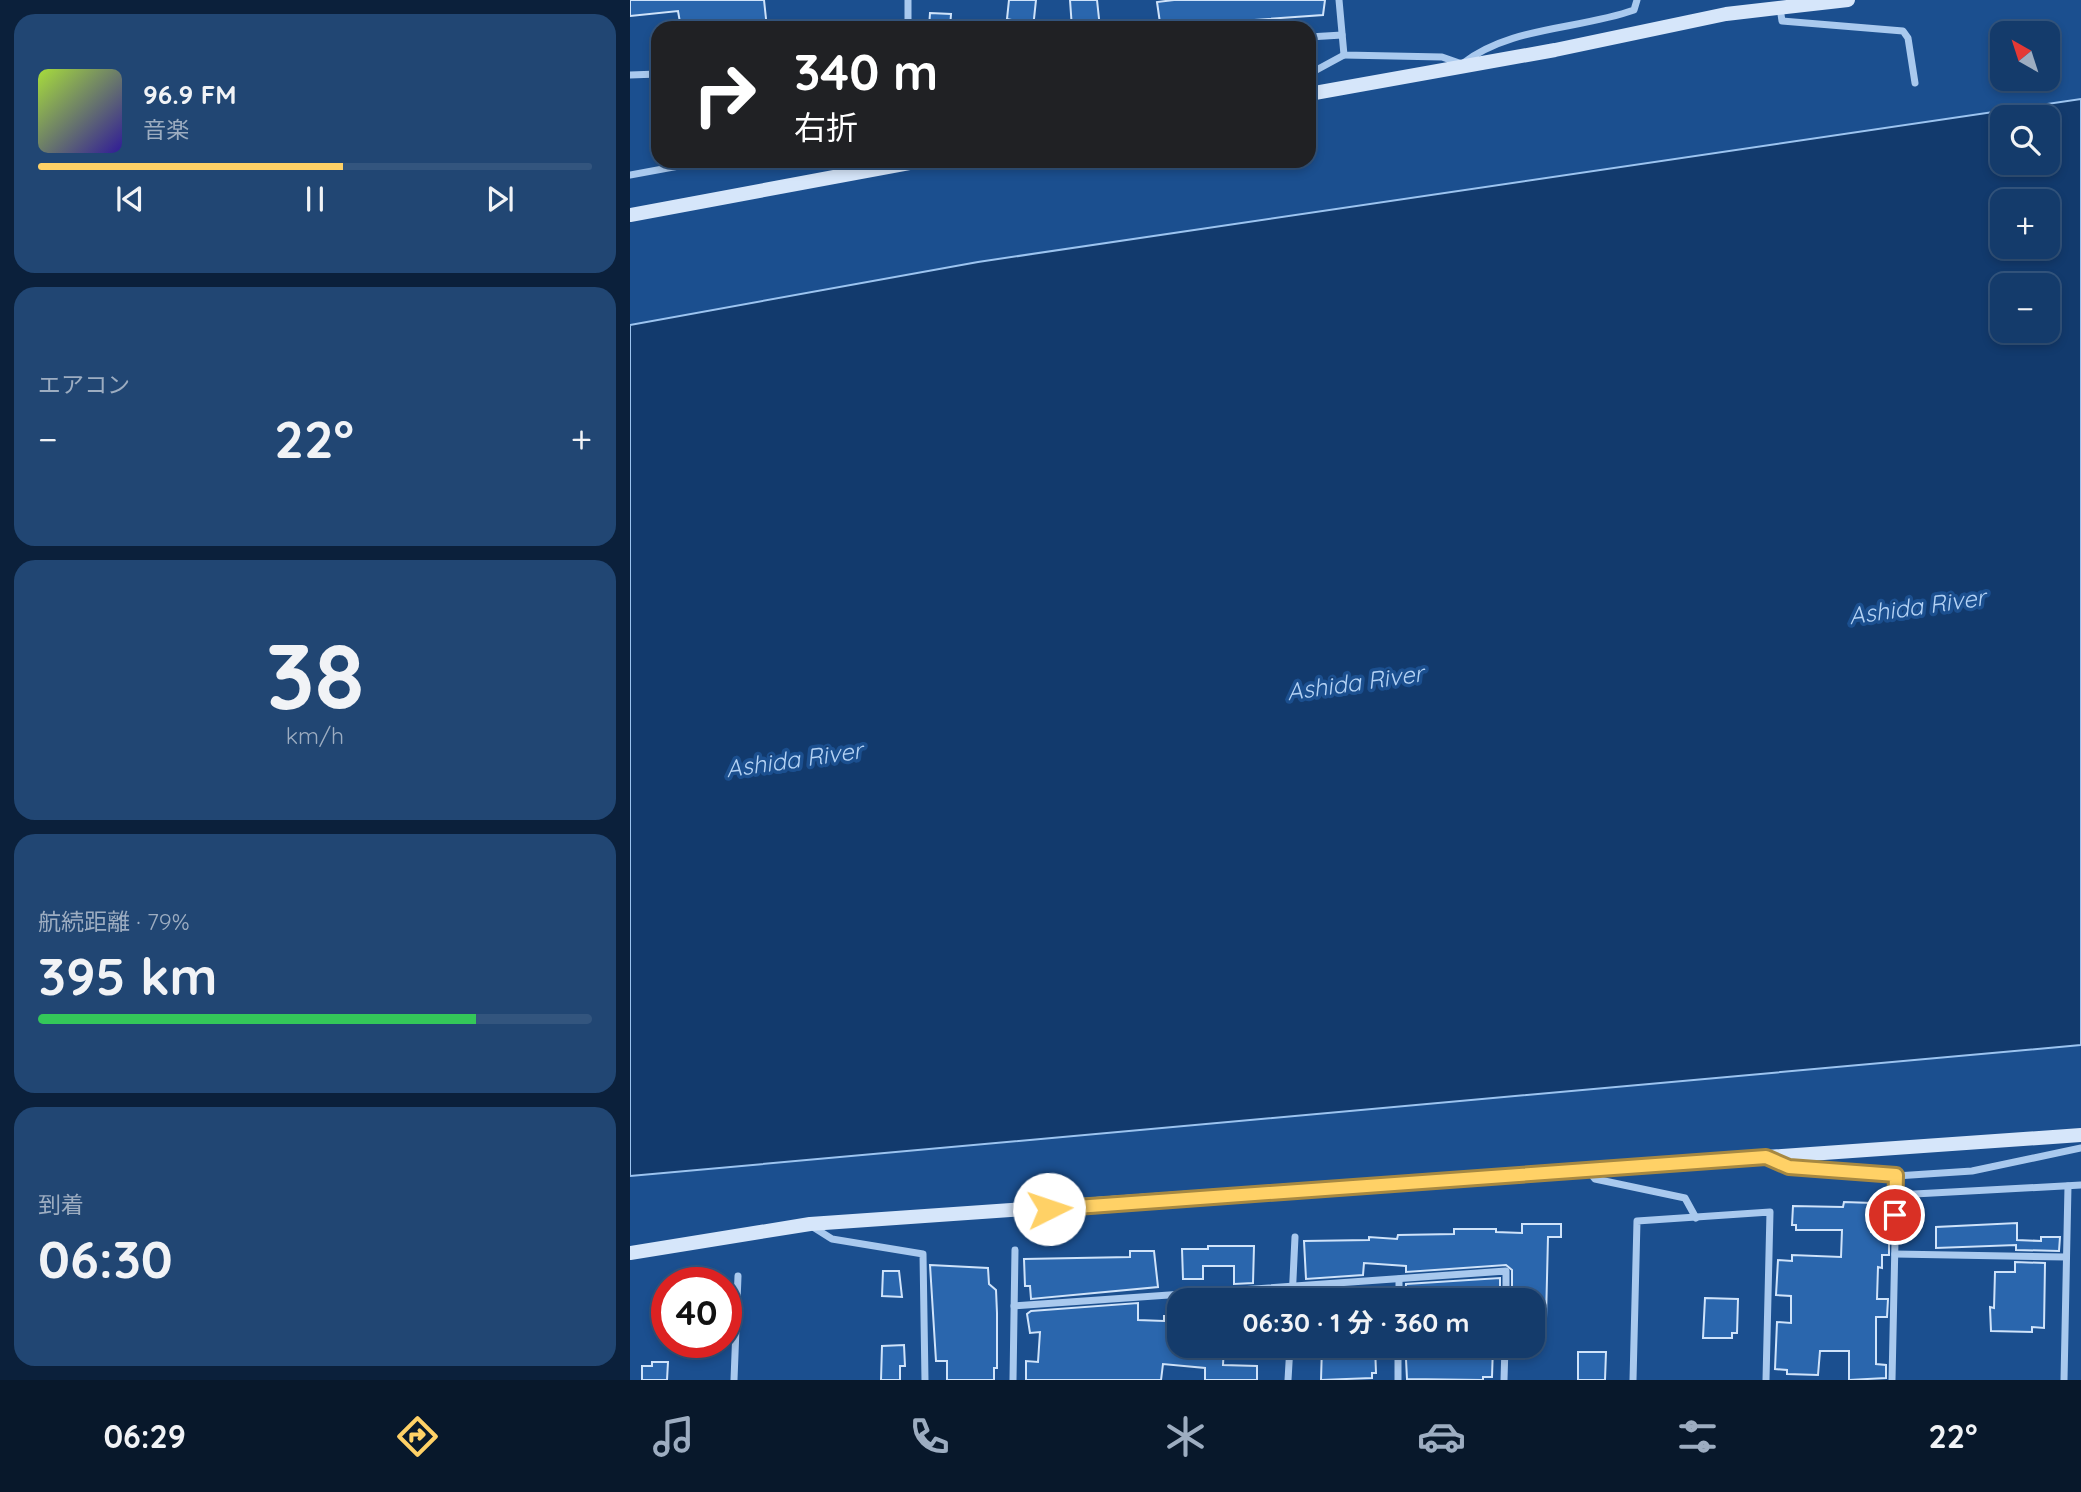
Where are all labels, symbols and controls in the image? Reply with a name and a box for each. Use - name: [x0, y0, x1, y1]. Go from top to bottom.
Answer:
- north arrow: [1990, 21, 2060, 91]
- map controls: [1990, 21, 2060, 343]
- text: 340 m: [794, 41, 938, 102]
- icon: right: [679, 49, 770, 140]
- text: 96.9 FM: [143, 78, 237, 111]
- button: search: [1990, 105, 2060, 175]
- text: 右折: [794, 107, 858, 147]
- text: 音楽: [143, 115, 189, 144]
- icon: previous: [111, 180, 149, 218]
- icon: pause: [296, 180, 334, 218]
- icon: next: [481, 180, 519, 218]
- button: +: [1990, 189, 2060, 259]
- button: −: [1990, 273, 2060, 343]
- text: エアコン: [38, 370, 130, 399]
- text: 22°: [274, 406, 354, 471]
- text: −: [38, 415, 58, 463]
- text: +: [571, 415, 592, 463]
- water label: Ashida River: [1847, 581, 1990, 630]
- text: 38: [266, 618, 364, 732]
- water label: Ashida River: [1285, 657, 1428, 706]
- text: km/h: [286, 721, 344, 750]
- water label: Ashida River: [724, 734, 867, 783]
- text: 航続距離 · 79%: [38, 907, 190, 936]
- text: 395 km: [38, 943, 218, 1008]
- position arrow: [1012, 1172, 1086, 1246]
- pin: [1865, 1185, 1925, 1245]
- text: 到着: [38, 1190, 84, 1219]
- icon: arrive: [1876, 1196, 1914, 1234]
- text: 06:30: [38, 1226, 173, 1291]
- speed limit sign: 40: [651, 1267, 742, 1358]
- text: 06:30 · 1 分 · 360 m: [1243, 1306, 1469, 1339]
- icon: directions: [393, 1412, 442, 1461]
- icon: music: [649, 1412, 698, 1461]
- icon: phone: [905, 1412, 954, 1461]
- icon: climate: [1161, 1412, 1210, 1461]
- icon: car: [1417, 1412, 1466, 1461]
- icon: filters: [1673, 1412, 1722, 1461]
- text: 06:29: [103, 1416, 186, 1456]
- text: 22°: [1929, 1416, 1978, 1456]

